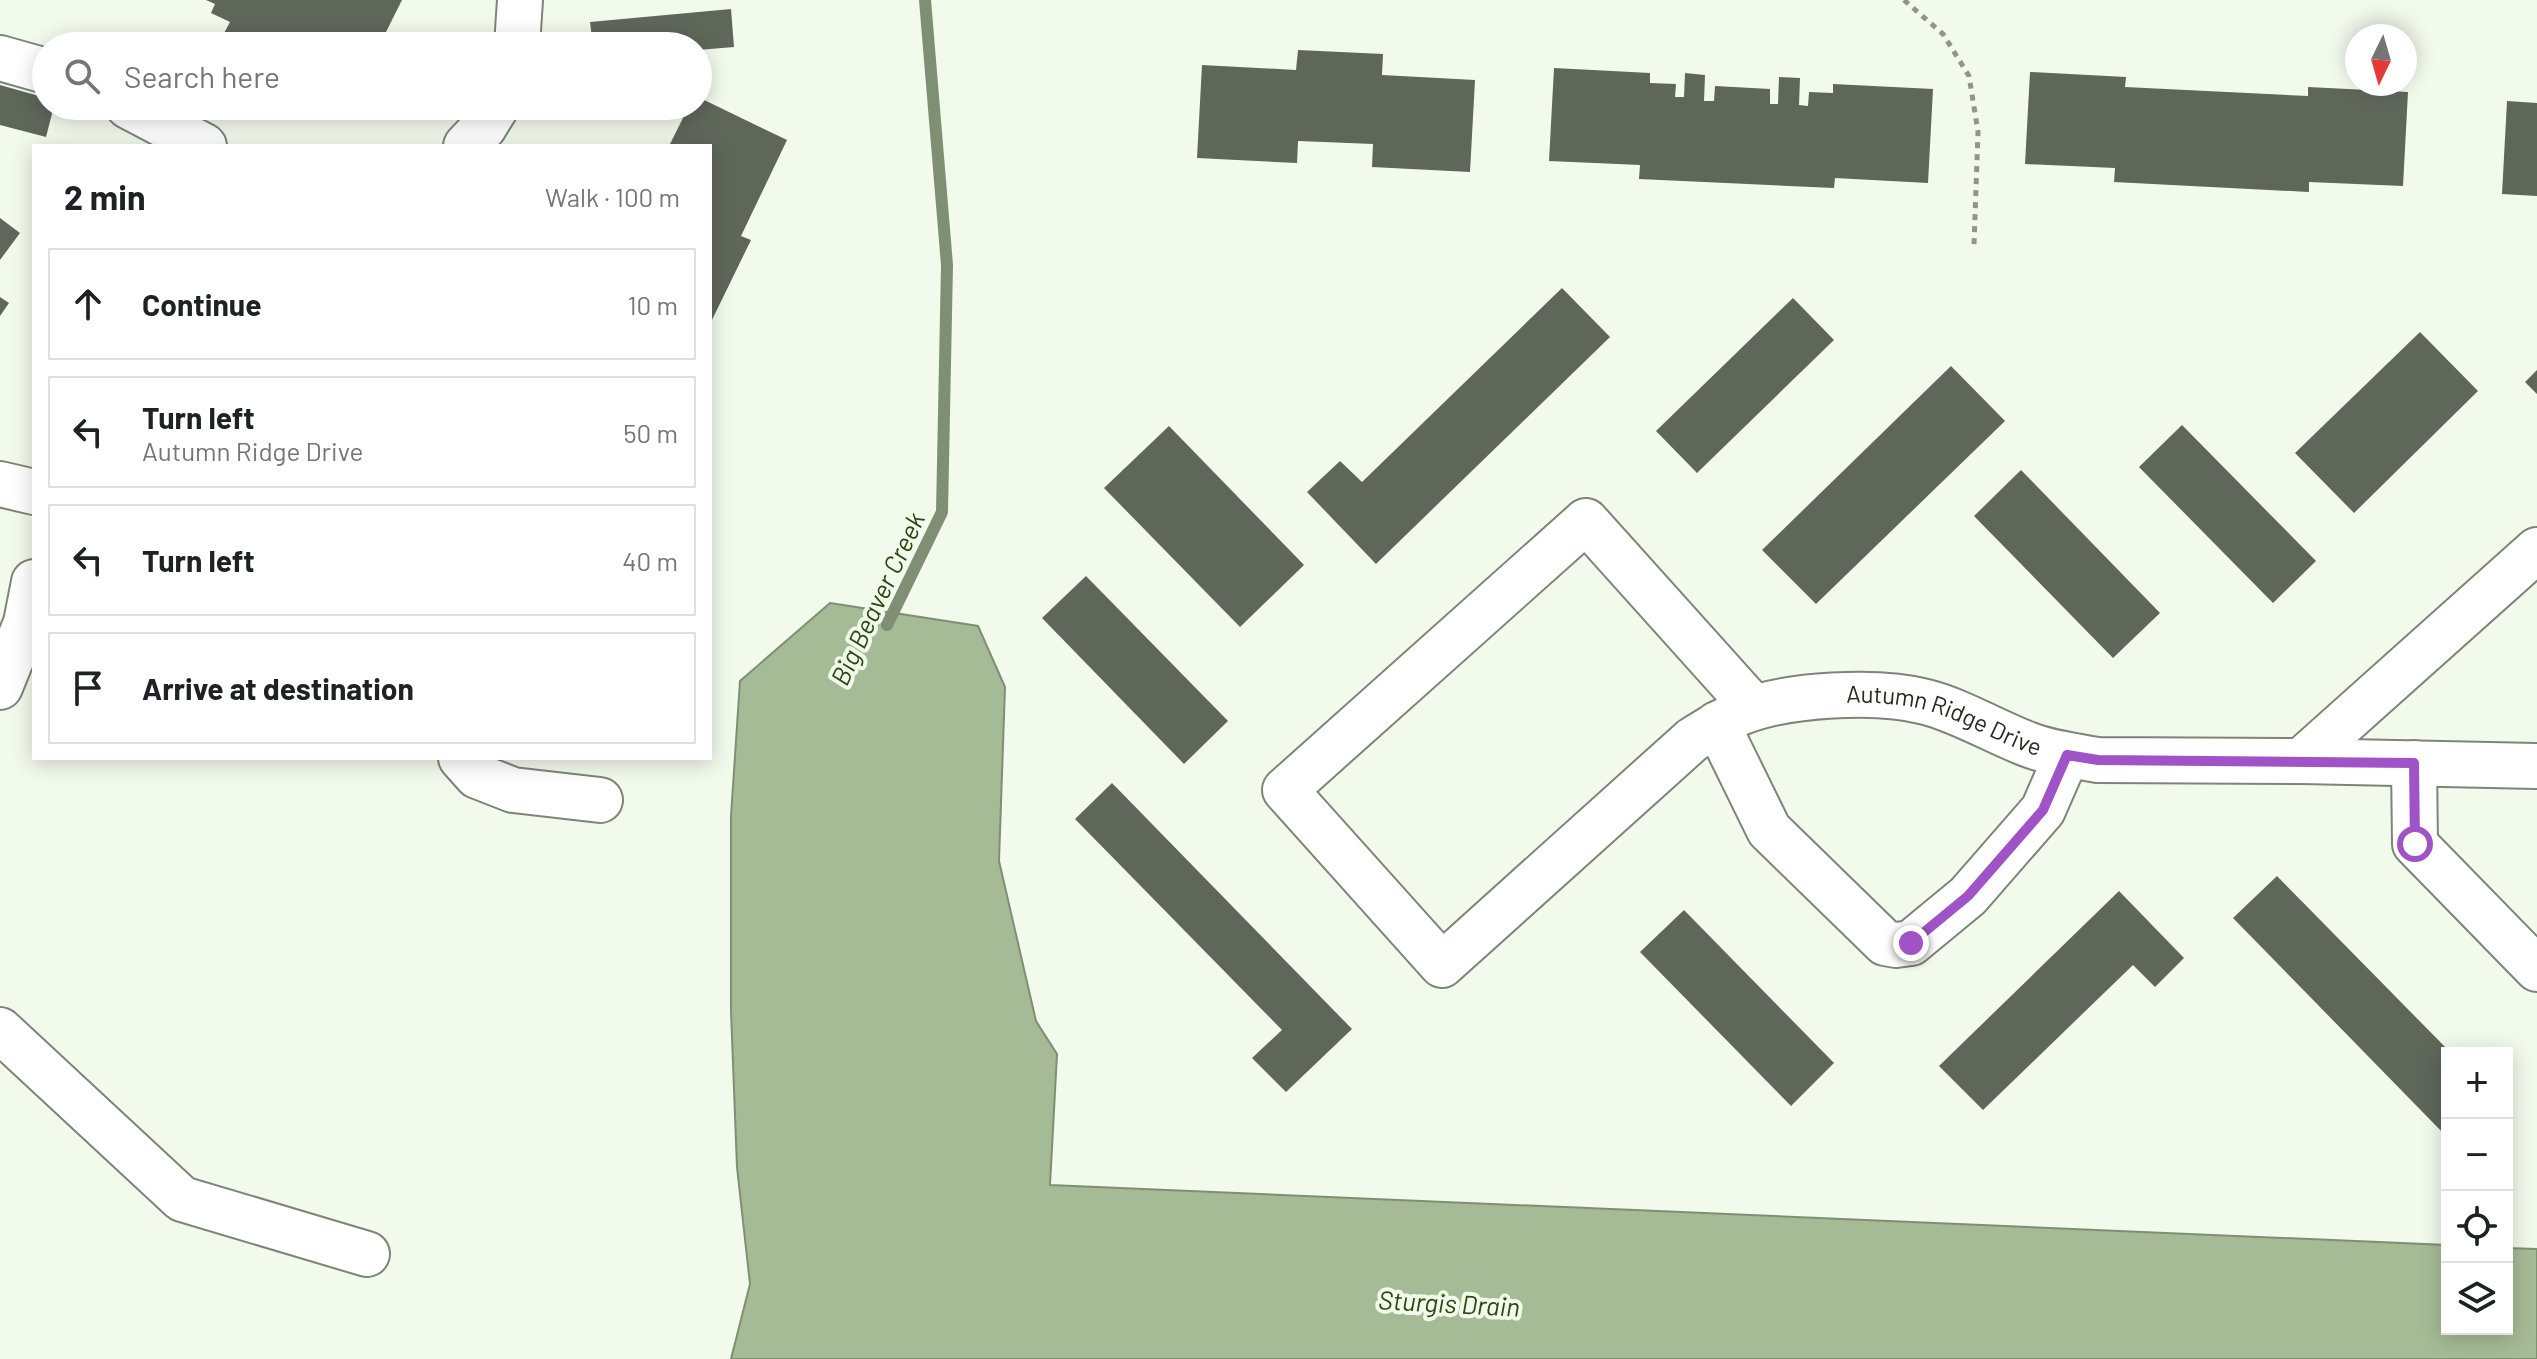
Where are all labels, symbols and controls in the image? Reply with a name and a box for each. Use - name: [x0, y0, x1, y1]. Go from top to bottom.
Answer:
- north arrow: [2345, 24, 2417, 96]
- search box: [32, 32, 712, 120]
- icon: search: [60, 54, 104, 98]
- text: Search here: [124, 58, 280, 94]
- text: 2 min: [64, 176, 146, 217]
- text: Walk · 100 m: [545, 181, 680, 212]
- icon: ahead: [66, 282, 110, 326]
- text: Continue: [142, 286, 262, 322]
- text: 10 m: [628, 289, 678, 320]
- text: Turn left: [142, 399, 255, 435]
- icon: left: [66, 410, 110, 454]
- text: 50 m: [623, 417, 678, 448]
- text: Autumn Ridge Drive: [142, 435, 363, 466]
- water label: Big Beaver Creek: [823, 507, 930, 690]
- icon: left: [66, 538, 110, 582]
- text: Turn left: [142, 542, 255, 578]
- text: 40 m: [622, 545, 678, 576]
- icon: arrive: [66, 666, 110, 710]
- text: Arrive at destination: [142, 670, 414, 706]
- street label: Autumn Ridge Drive: [1846, 679, 2046, 761]
- route start: [2397, 826, 2433, 862]
- route end: [1893, 925, 1929, 961]
- map controls: [2441, 1047, 2513, 1335]
- button: +: [2441, 1047, 2513, 1119]
- button: −: [2441, 1119, 2513, 1191]
- button: locate: [2441, 1191, 2513, 1263]
- button: layers: [2441, 1263, 2513, 1335]
- water label: Sturgis Drain: [1378, 1283, 1521, 1322]

